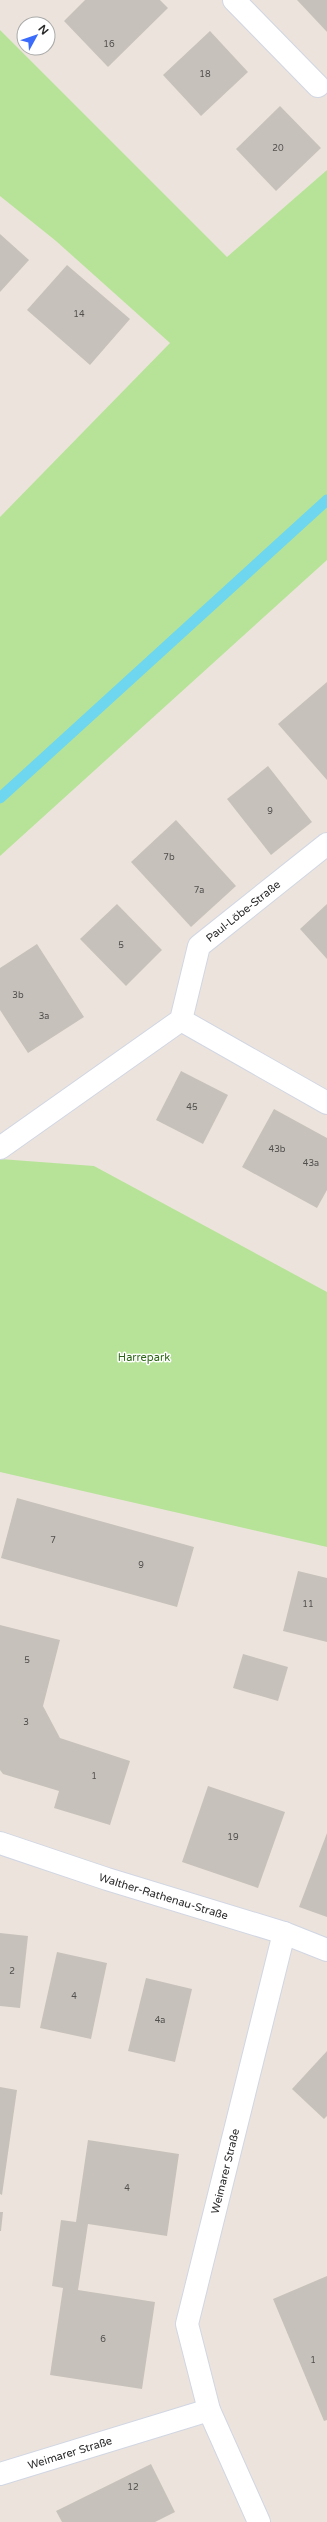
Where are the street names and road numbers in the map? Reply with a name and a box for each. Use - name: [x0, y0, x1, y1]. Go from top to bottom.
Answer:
- street label: Paul-Löbe-Straße: [203, 878, 283, 944]
- street label: Walther-Rathenau-Straße: [97, 1870, 230, 1922]
- street label: Weimarer Straße: [208, 2127, 242, 2215]
- street label: Weimarer Straße: [26, 2434, 113, 2472]

